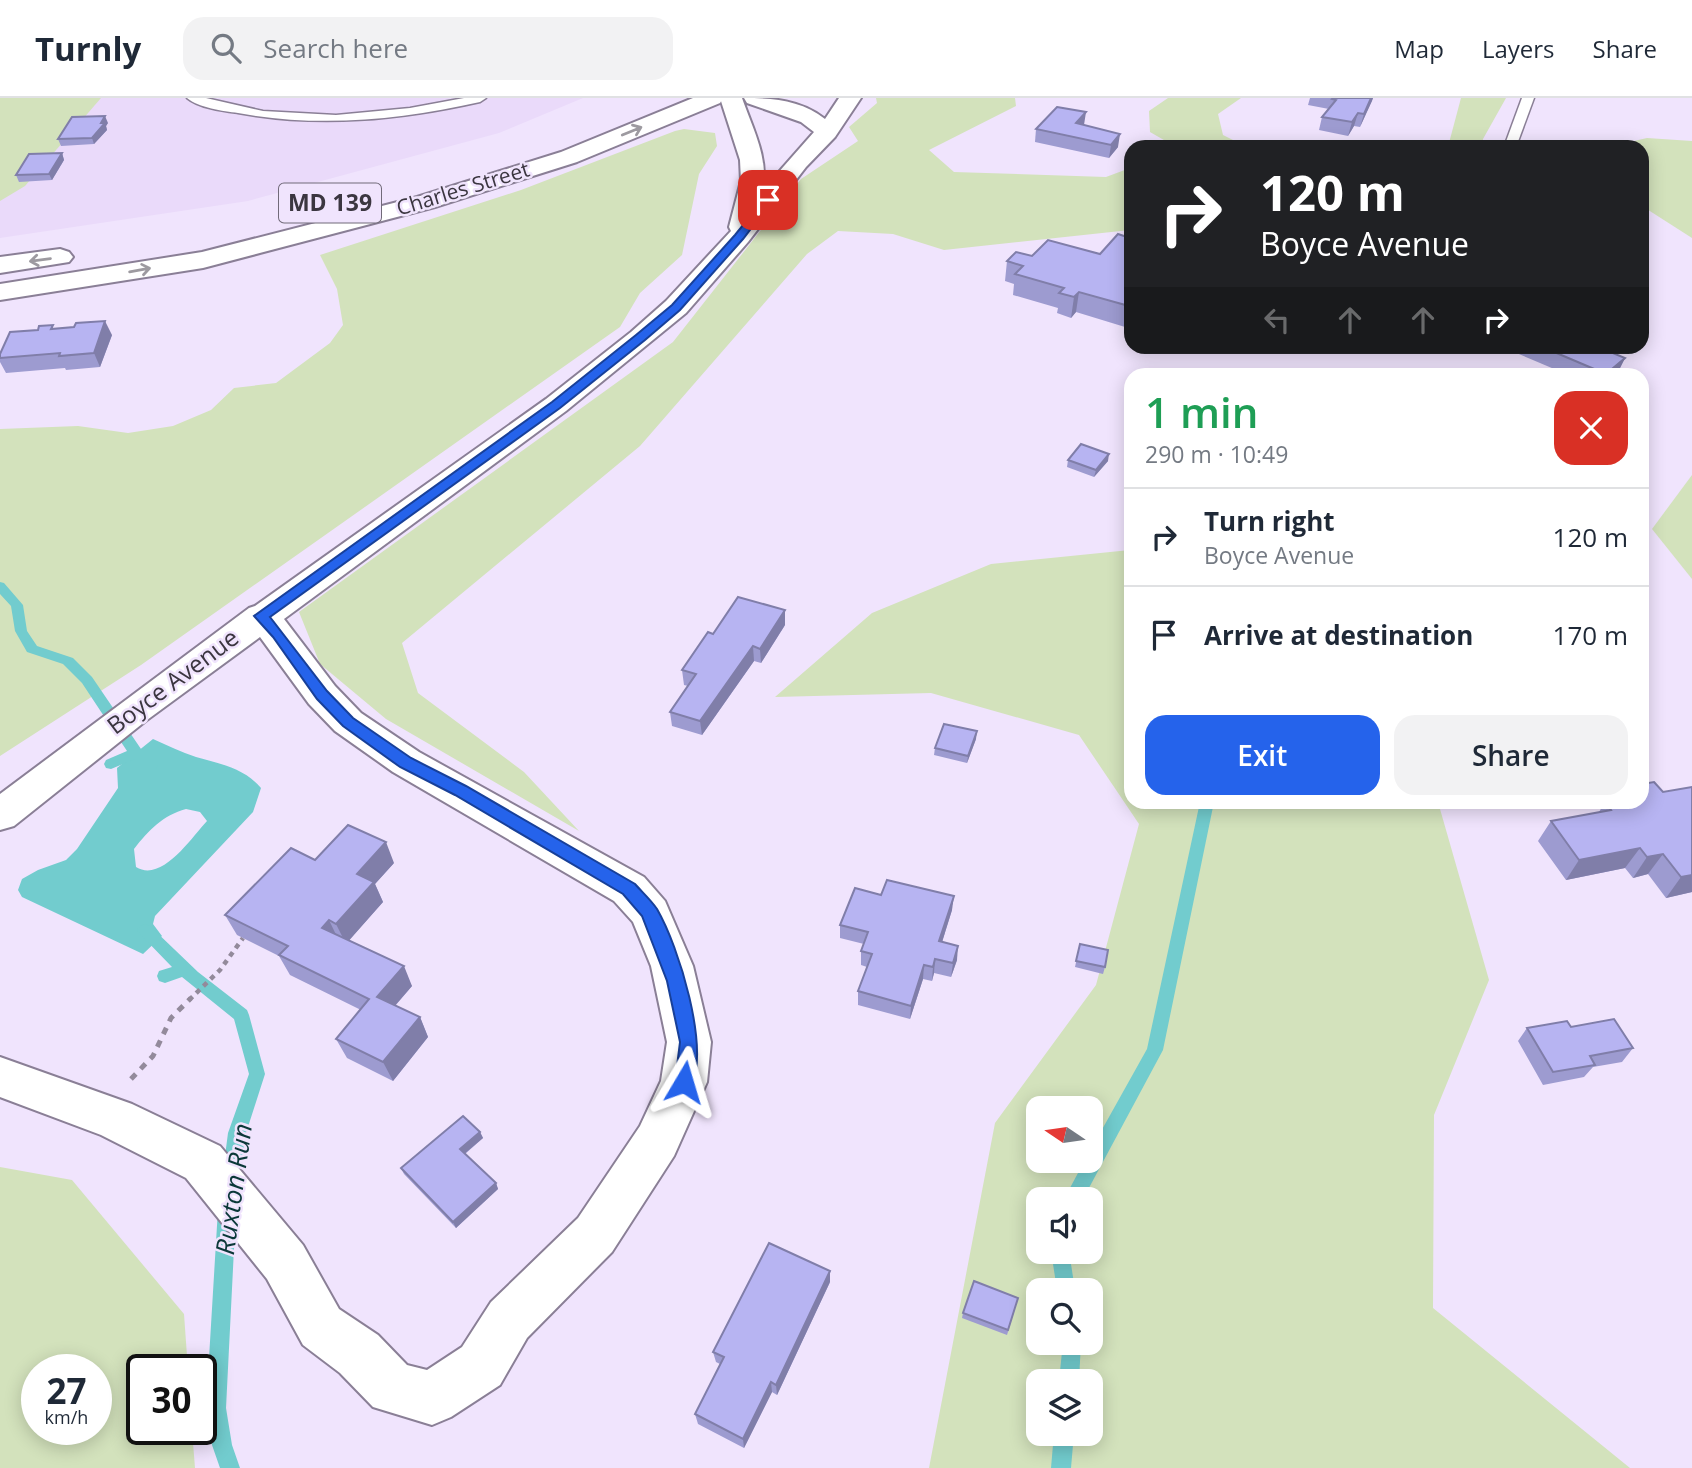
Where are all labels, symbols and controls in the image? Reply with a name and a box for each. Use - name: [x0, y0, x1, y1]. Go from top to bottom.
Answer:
- search box: [183, 17, 673, 80]
- text: Turnly: [35, 26, 141, 71]
- icon: search: [207, 29, 245, 67]
- text: Search here: [263, 30, 408, 66]
- text: Map: [1394, 32, 1444, 65]
- text: Layers: [1482, 32, 1555, 65]
- text: Share: [1593, 32, 1657, 65]
- one-way arrow: [621, 124, 642, 137]
- street label: Charles Street: [393, 155, 533, 222]
- text: 120 m: [1260, 159, 1405, 225]
- icon: right: [1145, 168, 1236, 259]
- pin: [738, 170, 798, 230]
- icon: arrive: [749, 181, 787, 219]
- road number: MD 139: [279, 184, 381, 222]
- text: Boyce Avenue: [1260, 222, 1469, 265]
- one-way arrow: [29, 253, 52, 266]
- one-way arrow: [128, 263, 151, 276]
- icon: left: [1258, 301, 1296, 339]
- icon: ahead: [1331, 301, 1369, 339]
- icon: ahead: [1404, 301, 1442, 339]
- icon: right: [1477, 301, 1515, 339]
- text: 1 min: [1145, 383, 1258, 440]
- button: close: [1554, 391, 1628, 465]
- text: 290 m · 10:49: [1145, 438, 1288, 470]
- text: Turn right: [1204, 503, 1335, 539]
- icon: right: [1145, 518, 1183, 556]
- text: 120 m: [1553, 519, 1628, 555]
- text: Boyce Avenue: [1204, 539, 1354, 571]
- icon: arrive: [1145, 616, 1183, 654]
- text: Arrive at destination: [1204, 617, 1473, 653]
- text: 170 m: [1553, 617, 1628, 653]
- street label: Boyce Avenue: [100, 620, 245, 741]
- button: Exit: [1145, 715, 1380, 795]
- button: Share: [1394, 715, 1628, 795]
- position arrow: [647, 1045, 721, 1119]
- north arrow: [1026, 1096, 1102, 1172]
- map controls: [1026, 1096, 1103, 1446]
- water label: Ruxton Run: [206, 1121, 260, 1257]
- button: sound: [1026, 1187, 1103, 1264]
- button: search: [1026, 1278, 1103, 1355]
- speed limit sign: 30: [126, 1354, 217, 1445]
- text: 27: [46, 1367, 87, 1414]
- button: layers: [1026, 1369, 1103, 1446]
- text: km/h: [45, 1405, 88, 1429]

